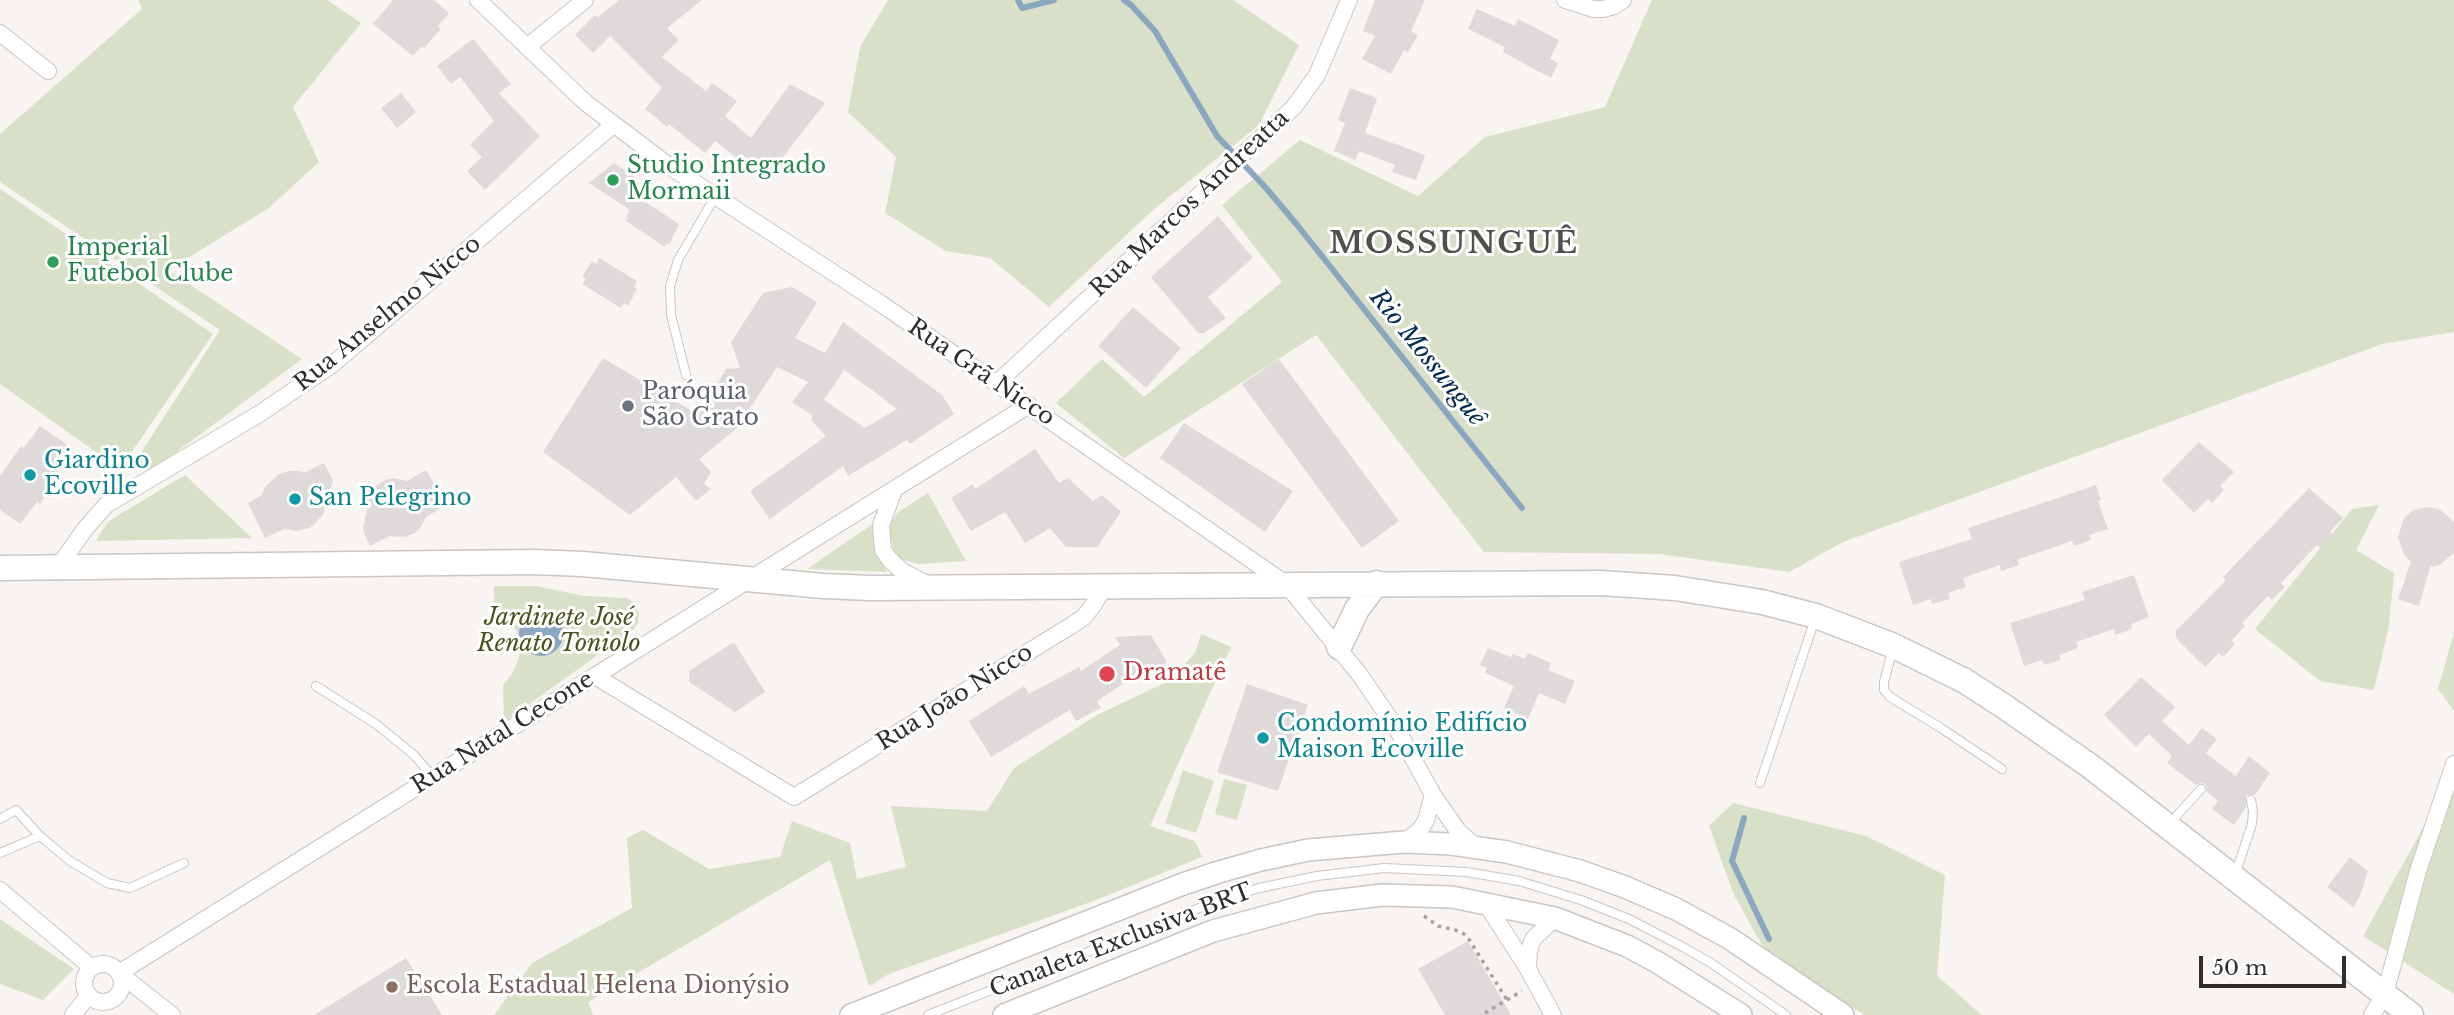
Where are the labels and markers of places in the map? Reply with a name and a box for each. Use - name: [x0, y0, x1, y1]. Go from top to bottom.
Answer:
- place label: Studio Integrado Mormaii: [627, 153, 826, 207]
- marker: Studio Integrado Mormaii: [605, 172, 621, 188]
- place label: Imperial Futebol Clube: [67, 235, 233, 289]
- marker: Imperial Futebol Clube: [45, 254, 61, 270]
- place label: Paróquia São Grato: [642, 379, 759, 433]
- marker: Paróquia São Grato: [620, 398, 636, 414]
- place label: Giardino Ecoville: [44, 448, 150, 502]
- marker: Giardino Ecoville: [22, 467, 38, 483]
- place label: San Pelegrino: [309, 485, 471, 513]
- marker: San Pelegrino: [287, 491, 303, 507]
- place label: Dramatê: [1123, 660, 1226, 688]
- marker: Dramatê: [1097, 664, 1117, 684]
- place label: Condomínio Edifício Maison Ecoville: [1277, 711, 1527, 765]
- marker: Condomínio Edifício Maison Ecoville: [1255, 730, 1271, 746]
- place label: Escola Estadual Helena Dionýsio: [406, 973, 790, 1001]
- marker: Escola Estadual Helena Dionýsio: [384, 979, 400, 995]

